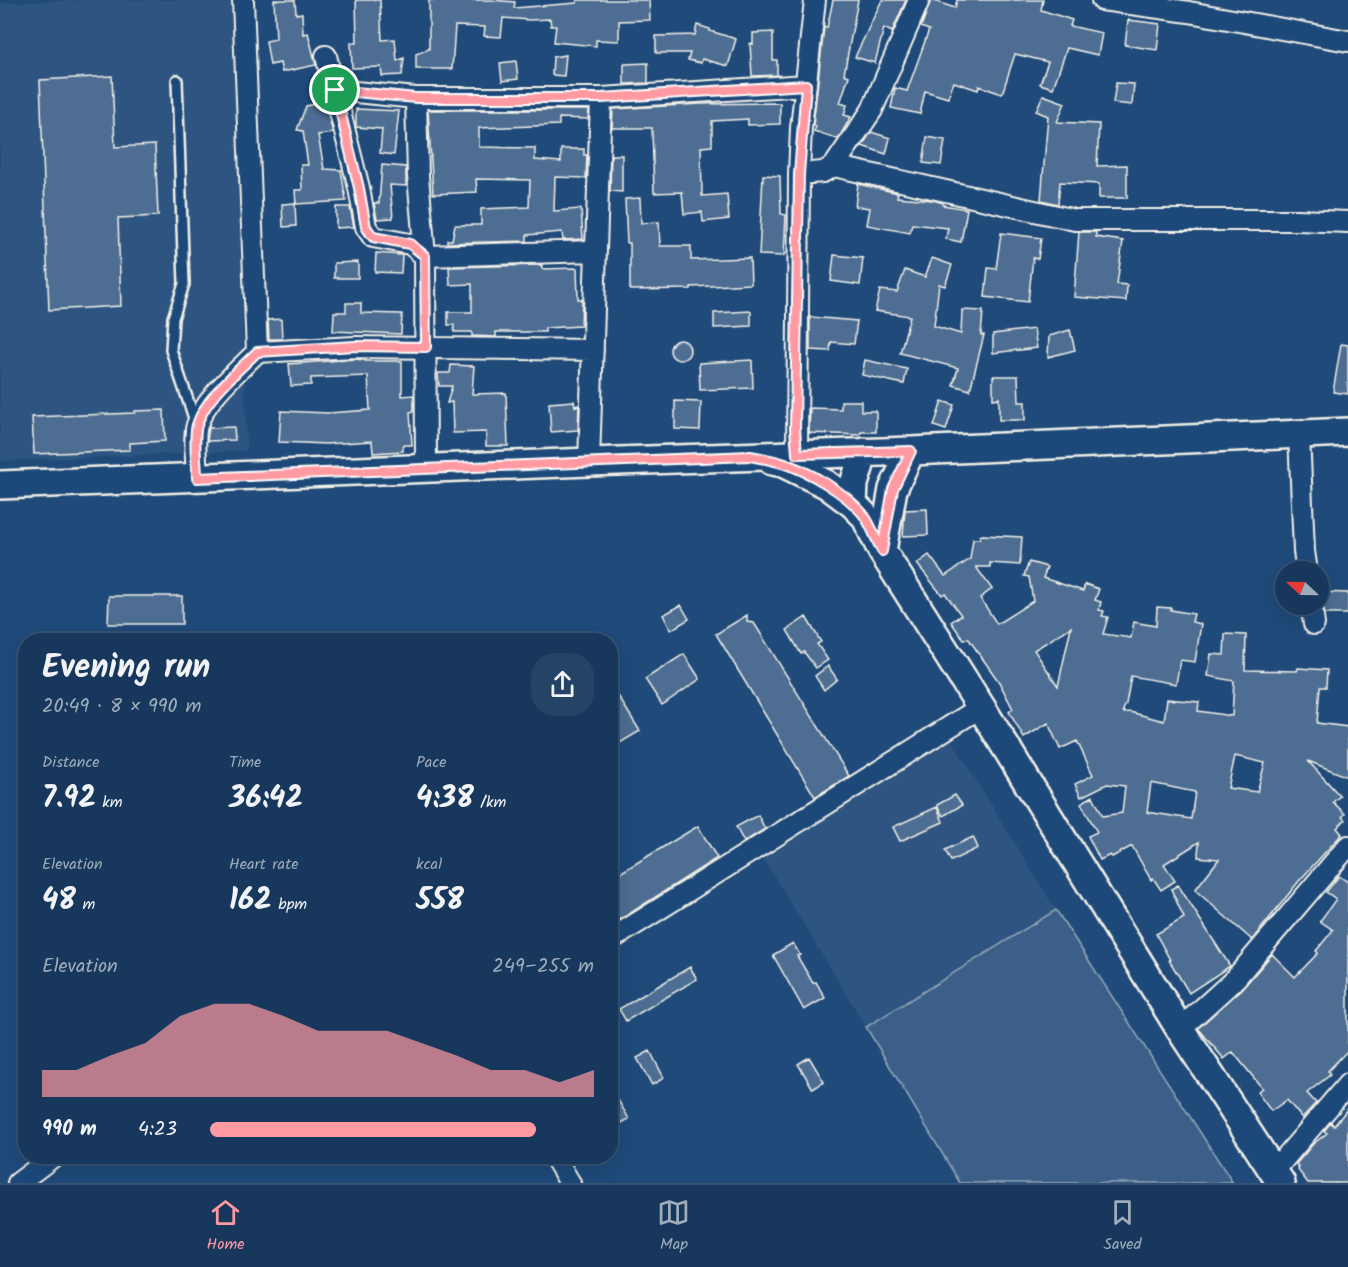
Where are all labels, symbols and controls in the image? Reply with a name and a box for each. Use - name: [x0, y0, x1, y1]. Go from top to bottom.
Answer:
- pin: [309, 64, 360, 115]
- icon: arrive: [318, 73, 351, 106]
- north arrow: [1275, 561, 1329, 615]
- map controls: [1275, 561, 1329, 615]
- text: Evening run: [42, 642, 210, 695]
- button: share: [531, 653, 594, 716]
- text: 20:49 · 8 × 990 m: [42, 691, 201, 723]
- text: Distance: [42, 750, 100, 775]
- text: Time: [229, 750, 261, 775]
- text: Pace: [416, 750, 447, 775]
- text: 7.92: [42, 775, 96, 823]
- text: 36:42: [229, 775, 303, 823]
- text: 4:38: [416, 775, 474, 823]
- text: km: [96, 790, 123, 815]
- text: /km: [474, 790, 506, 815]
- text: Elevation: [42, 852, 103, 877]
- text: Heart rate: [229, 852, 299, 877]
- text: kcal: [416, 852, 442, 877]
- text: 48: [42, 877, 76, 925]
- text: 162: [229, 877, 272, 925]
- text: 558: [416, 877, 464, 925]
- text: m: [76, 892, 95, 917]
- text: bpm: [272, 892, 307, 917]
- text: Elevation: [42, 951, 118, 983]
- text: 249–255 m: [492, 951, 594, 983]
- text: 990 m: [42, 1114, 97, 1146]
- text: 4:23: [138, 1114, 177, 1146]
- tab: Home: [207, 1196, 244, 1257]
- tab: Map: [657, 1196, 690, 1257]
- tab: Saved: [1104, 1196, 1141, 1257]

